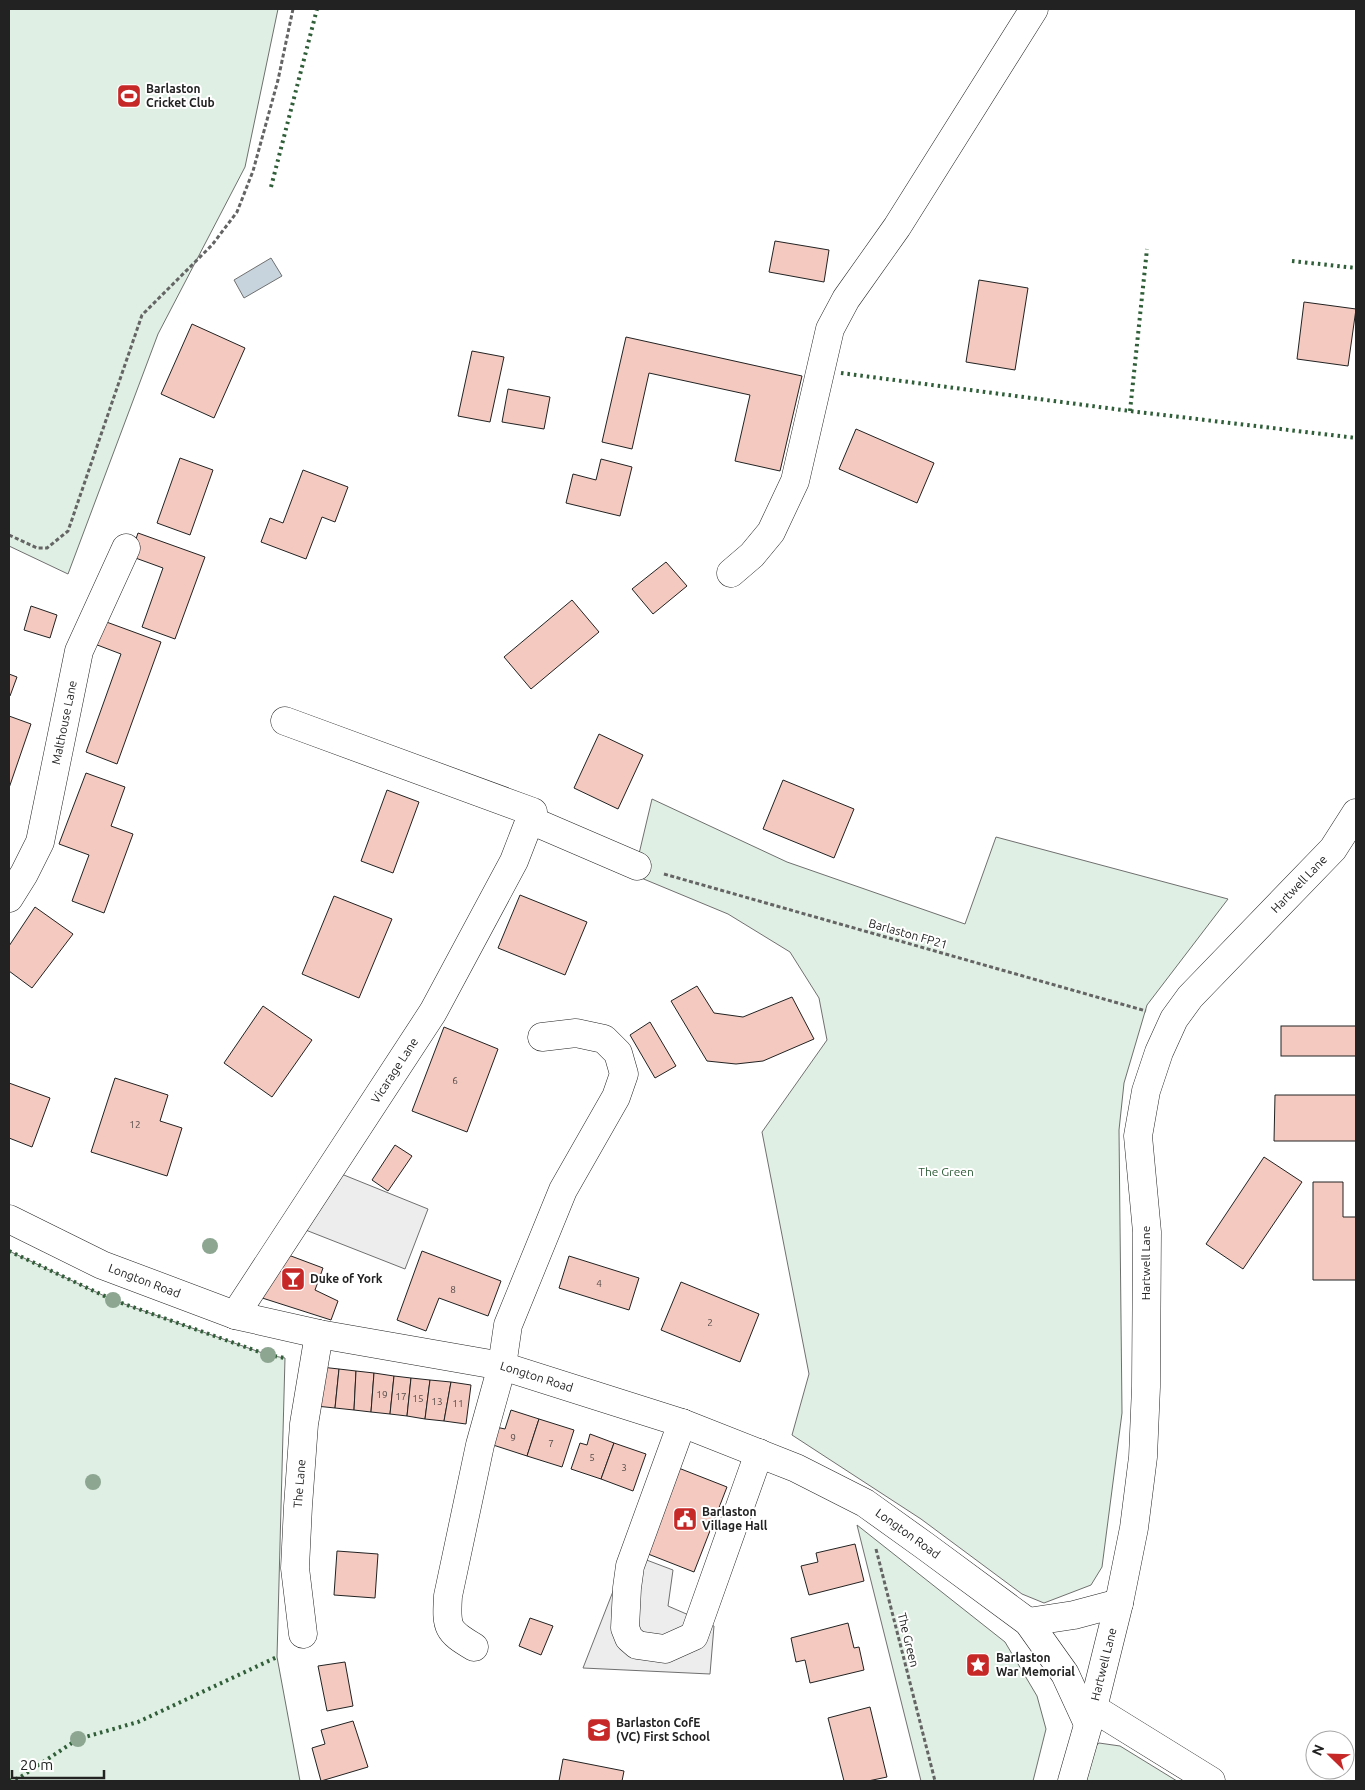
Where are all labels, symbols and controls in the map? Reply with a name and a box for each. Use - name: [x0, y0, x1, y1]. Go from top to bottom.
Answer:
- place label: Barlaston Cricket Club: [146, 82, 215, 109]
- sports icon: Barlaston Cricket Club: [116, 83, 142, 109]
- street label: Malthouse Lane: [49, 679, 79, 766]
- street label: Hartwell Lane: [1268, 852, 1329, 915]
- street label: Barlaston FP21: [867, 916, 949, 951]
- street label: Vicarage Lane: [368, 1035, 420, 1105]
- house number: 6: [452, 1075, 458, 1086]
- house number: 12: [129, 1119, 141, 1130]
- park label: The Green: [918, 1165, 974, 1178]
- street label: Hartwell Lane: [1139, 1226, 1152, 1300]
- street label: Longton Road: [107, 1261, 182, 1300]
- bar icon: Duke of York: [280, 1266, 306, 1292]
- place label: Duke of York: [310, 1272, 383, 1285]
- house number: 4: [596, 1278, 602, 1289]
- house number: 8: [450, 1284, 456, 1295]
- house number: 2: [707, 1317, 713, 1328]
- street label: Longton Road: [499, 1359, 575, 1394]
- house number: 19: [376, 1389, 388, 1400]
- house number: 17: [395, 1391, 407, 1402]
- house number: 15: [412, 1393, 424, 1404]
- house number: 13: [431, 1396, 443, 1407]
- house number: 11: [452, 1398, 464, 1409]
- house number: 9: [510, 1432, 516, 1443]
- house number: 7: [548, 1438, 554, 1449]
- house number: 5: [589, 1452, 595, 1463]
- street label: The Lane: [291, 1459, 307, 1508]
- house number: 3: [621, 1462, 627, 1473]
- place label: Barlaston Village Hall: [702, 1505, 768, 1532]
- public building icon: Barlaston Village Hall: [672, 1506, 698, 1532]
- street label: Longton Road: [873, 1506, 943, 1561]
- street label: The Green: [895, 1611, 922, 1668]
- street label: Hartwell Lane: [1088, 1626, 1119, 1702]
- place label: Barlaston War Memorial: [996, 1651, 1075, 1678]
- place icon: Barlaston War Memorial: [965, 1652, 991, 1678]
- place label: Barlaston CofE (VC) First School: [616, 1716, 710, 1744]
- school or university icon: Barlaston CofE (VC) First School: [586, 1717, 612, 1743]
- north arrow: [1305, 1730, 1355, 1780]
- text: N: [1309, 1742, 1327, 1758]
- scale bar: [12, 1748, 105, 1780]
- text: 20 m: [20, 1756, 53, 1773]

